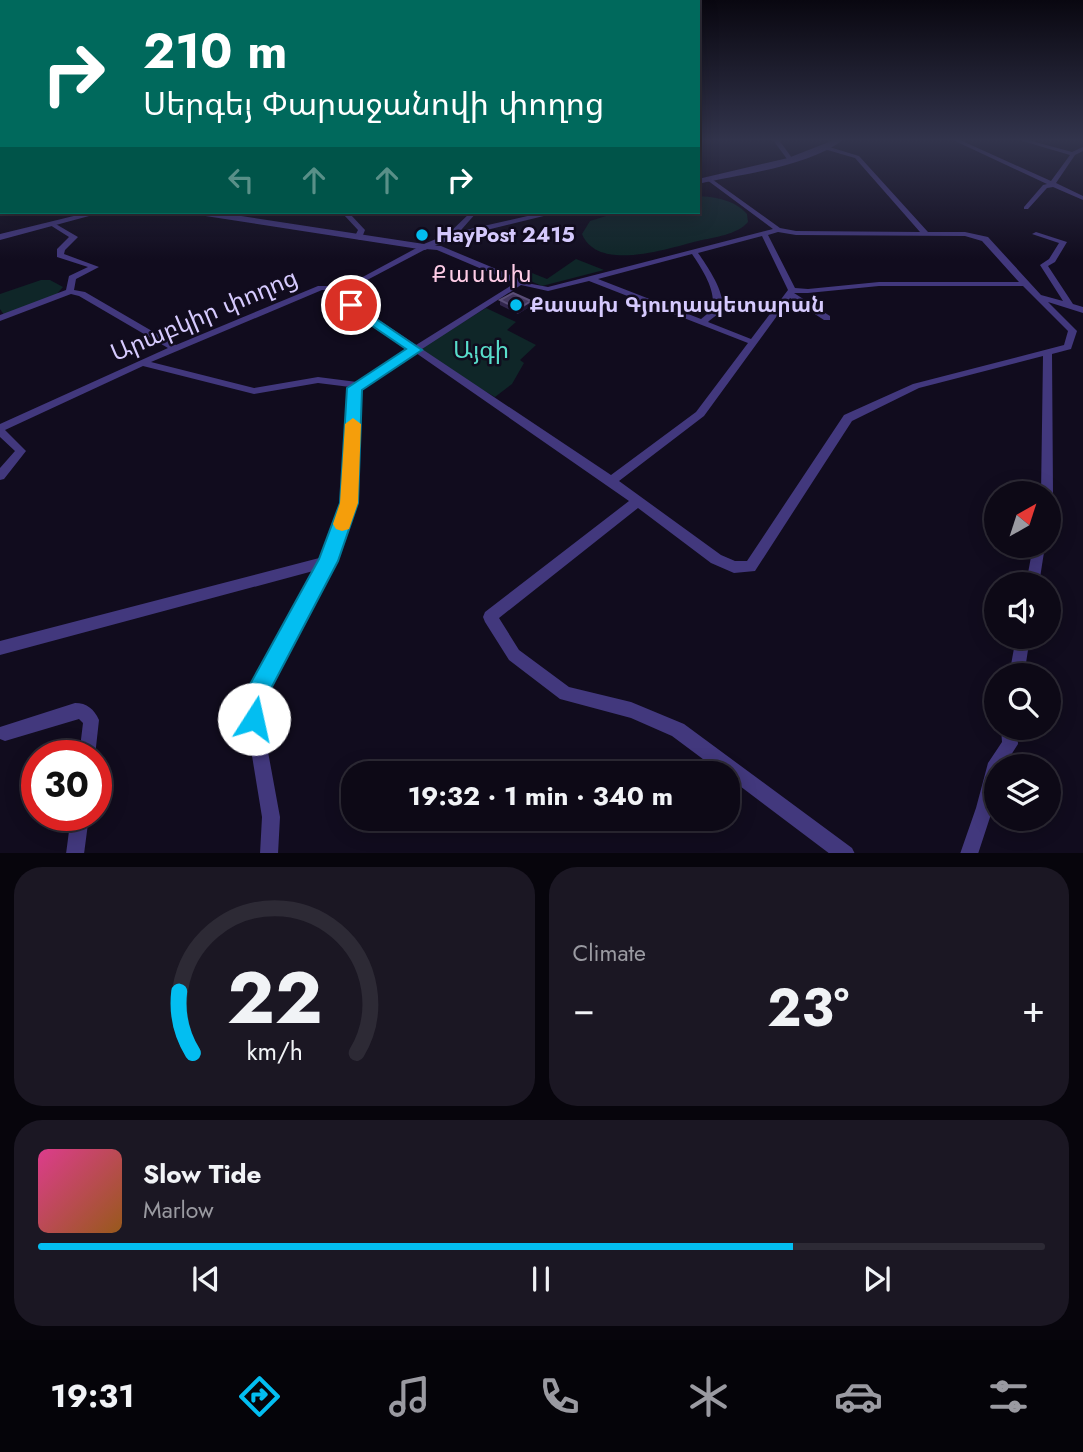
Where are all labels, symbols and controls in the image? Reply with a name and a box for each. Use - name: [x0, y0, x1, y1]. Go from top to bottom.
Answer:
- text: 210 m: [143, 16, 287, 86]
- icon: right: [28, 28, 119, 119]
- text: Սերգեյ Փարաջանովի փողոց: [143, 81, 604, 127]
- icon: left: [222, 161, 260, 199]
- icon: ahead: [295, 161, 333, 199]
- icon: ahead: [368, 161, 406, 199]
- icon: right: [441, 161, 479, 199]
- place label: HayPost 2415: [436, 220, 575, 250]
- marker: HayPost 2415: [414, 227, 430, 243]
- district label: Քասախ: [432, 257, 534, 291]
- street label: Արաբկիր փողոց: [105, 259, 303, 370]
- pin: [321, 275, 381, 335]
- icon: arrive: [332, 286, 370, 324]
- place label: Քասախ Գյուղապետարան: [530, 290, 825, 320]
- marker: Քասախ Գյուղապետարան: [508, 297, 524, 313]
- park label: Այգի: [453, 332, 509, 367]
- north arrow: [984, 481, 1060, 558]
- map controls: [984, 481, 1061, 831]
- button: sound: [984, 572, 1061, 649]
- button: search: [984, 663, 1061, 740]
- position arrow: [217, 682, 291, 756]
- speed limit sign: 30: [21, 740, 112, 831]
- button: layers: [984, 754, 1061, 831]
- text: 19:32 · 1 min · 340 m: [408, 777, 673, 815]
- text: Climate: [573, 936, 646, 970]
- text: 22: [226, 945, 322, 1050]
- text: 23°: [767, 970, 849, 1046]
- text: −: [573, 981, 595, 1036]
- text: +: [1022, 981, 1045, 1036]
- text: km/h: [246, 1032, 303, 1068]
- text: Slow Tide: [143, 1155, 262, 1193]
- text: Marlow: [143, 1193, 214, 1227]
- icon: previous: [187, 1260, 225, 1298]
- icon: pause: [522, 1260, 560, 1298]
- icon: next: [858, 1260, 896, 1298]
- icon: directions: [235, 1372, 284, 1421]
- icon: music: [385, 1372, 434, 1421]
- icon: phone: [535, 1372, 584, 1421]
- icon: climate: [684, 1372, 733, 1421]
- icon: car: [834, 1372, 883, 1421]
- icon: filters: [984, 1372, 1033, 1421]
- text: 19:31: [50, 1373, 135, 1419]

